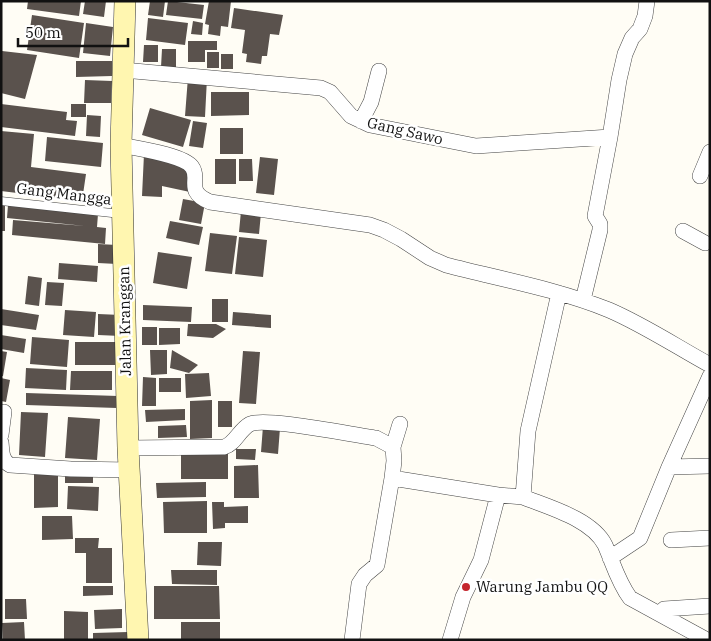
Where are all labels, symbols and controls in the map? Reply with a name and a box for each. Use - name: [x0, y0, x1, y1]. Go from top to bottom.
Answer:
- scale bar: [18, 15, 128, 47]
- text: 50 m: [25, 23, 61, 42]
- street label: Gang Sawo: [365, 113, 445, 148]
- street label: Gang Mangga: [15, 178, 113, 209]
- street label: Jalan Kranggan: [114, 266, 135, 376]
- place label: Warung Jambu QQ: [476, 577, 608, 596]
- marker: Warung Jambu QQ: [460, 581, 472, 593]

